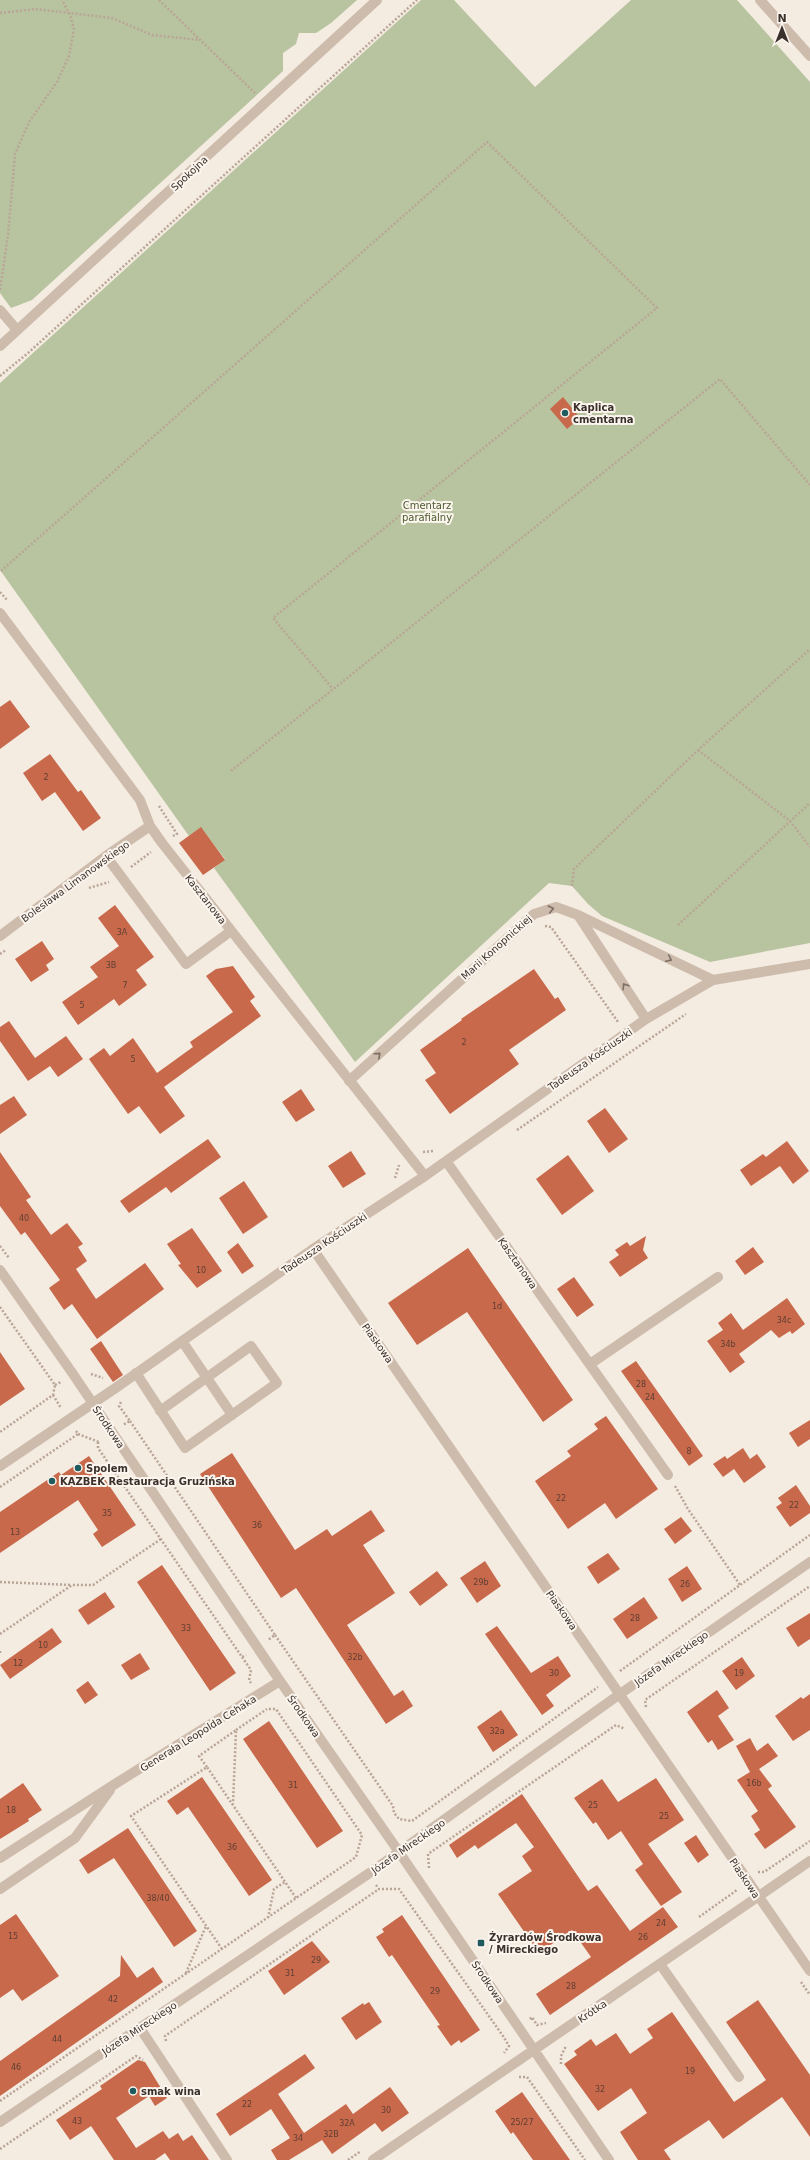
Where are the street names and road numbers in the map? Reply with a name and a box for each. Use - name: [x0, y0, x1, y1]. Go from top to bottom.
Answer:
- street label: Spokojna: [169, 154, 210, 193]
- street label: Bolesława Limanowskiego: [19, 839, 131, 924]
- street label: Kasztanowa: [183, 872, 228, 926]
- street label: Marii Konopnickiej: [459, 913, 534, 982]
- street label: Tadeusza Kościuszki: [545, 1026, 634, 1093]
- street label: Tadeusza Kościuszki: [279, 1211, 369, 1277]
- street label: Kasztanowa: [496, 1236, 539, 1291]
- street label: Piaskowa: [360, 1321, 395, 1365]
- street label: Środkowa: [90, 1404, 128, 1450]
- street label: Piaskowa: [544, 1588, 579, 1632]
- street label: Józefa Mireckiego: [632, 1629, 710, 1689]
- street label: Generała Leopolda Cehaka: [138, 1693, 258, 1774]
- street label: Środkowa: [285, 1693, 323, 1739]
- street label: Józefa Mireckiego: [369, 1817, 447, 1877]
- street label: Piaskowa: [727, 1856, 762, 1900]
- street label: Środkowa: [469, 1959, 507, 2005]
- street label: Krótka: [576, 1998, 609, 2025]
- street label: Józefa Mireckiego: [99, 1999, 179, 2058]

